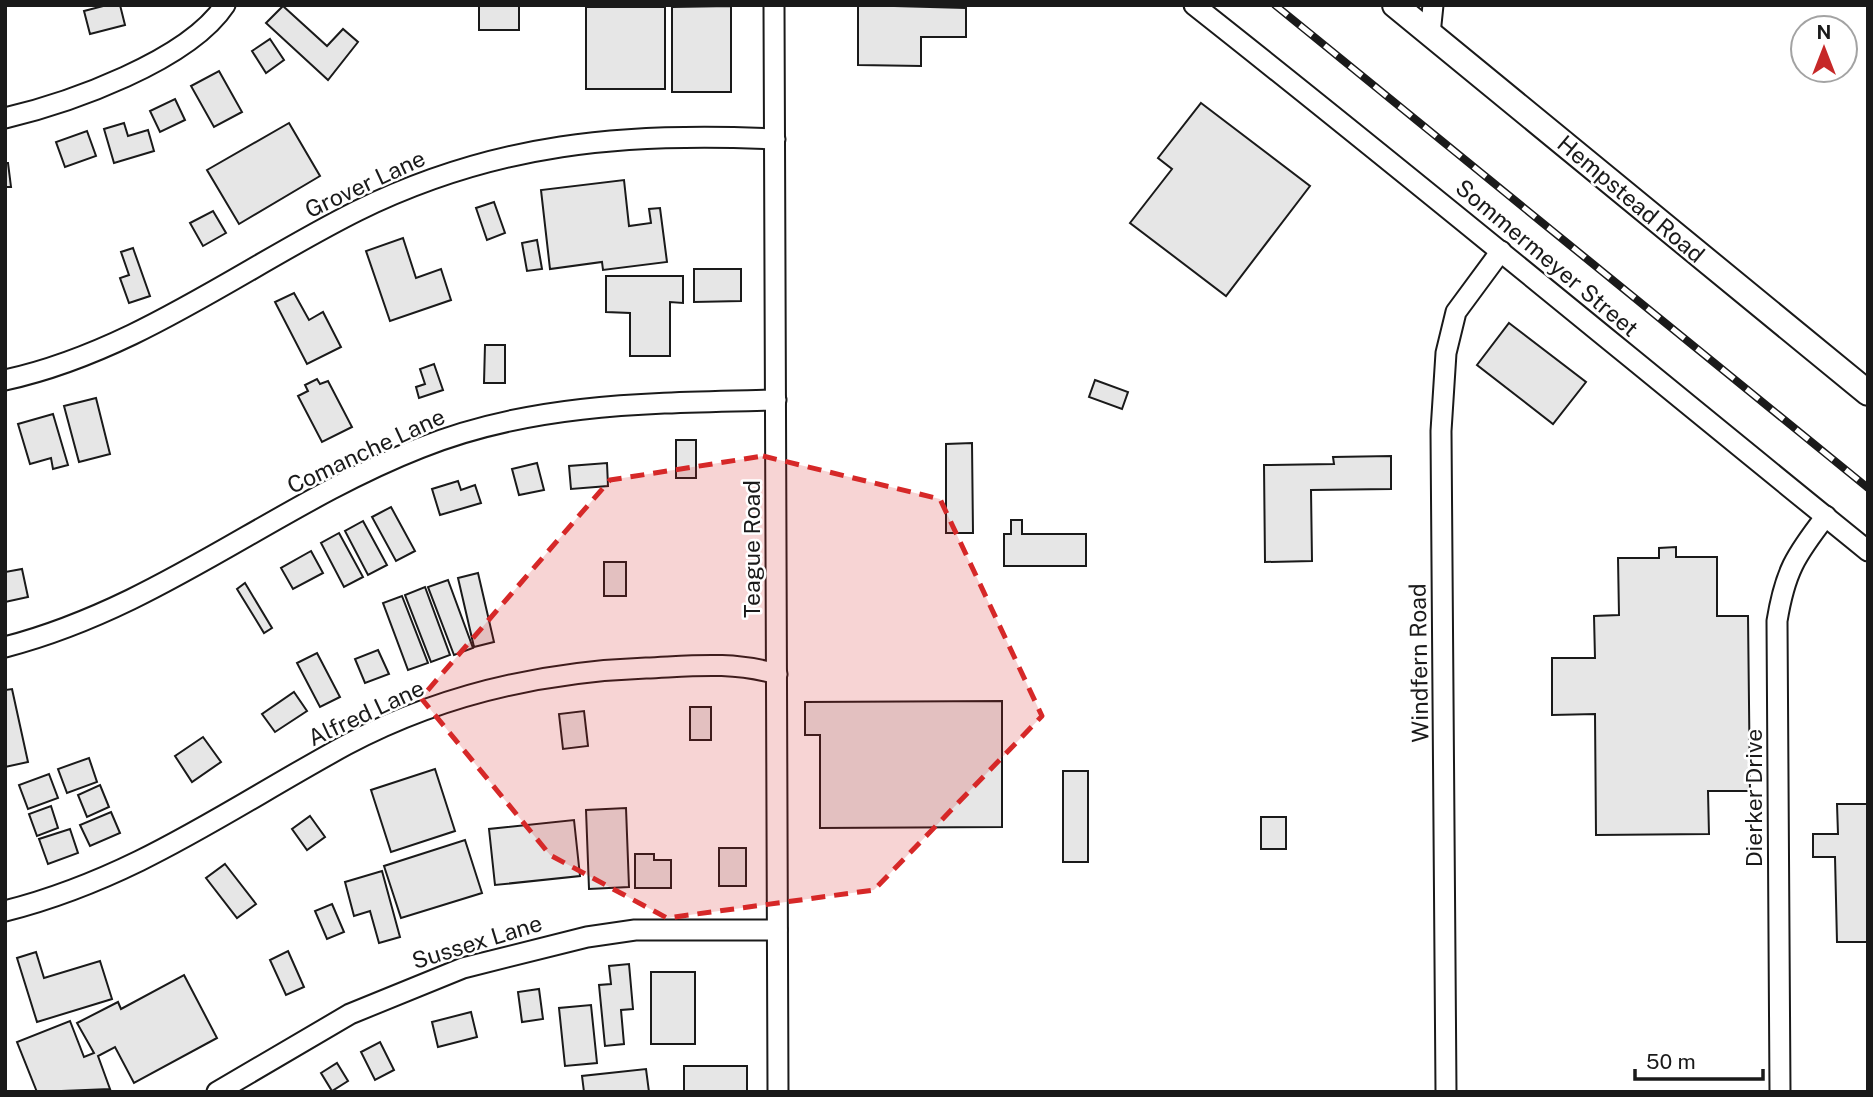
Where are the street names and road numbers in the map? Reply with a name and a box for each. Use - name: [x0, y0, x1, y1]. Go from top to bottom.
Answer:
- street label: Hempstead Road: [1552, 129, 1710, 268]
- street label: Grover Lane: [300, 144, 429, 223]
- street label: Sommermeyer Street: [1451, 173, 1644, 342]
- street label: Comanche Lane: [283, 402, 449, 499]
- street label: Teague Road: [738, 480, 765, 618]
- street label: Windfern Road: [1404, 583, 1433, 743]
- street label: Alfred Lane: [303, 674, 428, 751]
- street label: Dierker Drive: [1740, 729, 1767, 867]
- street label: Sussex Lane: [408, 909, 545, 974]

